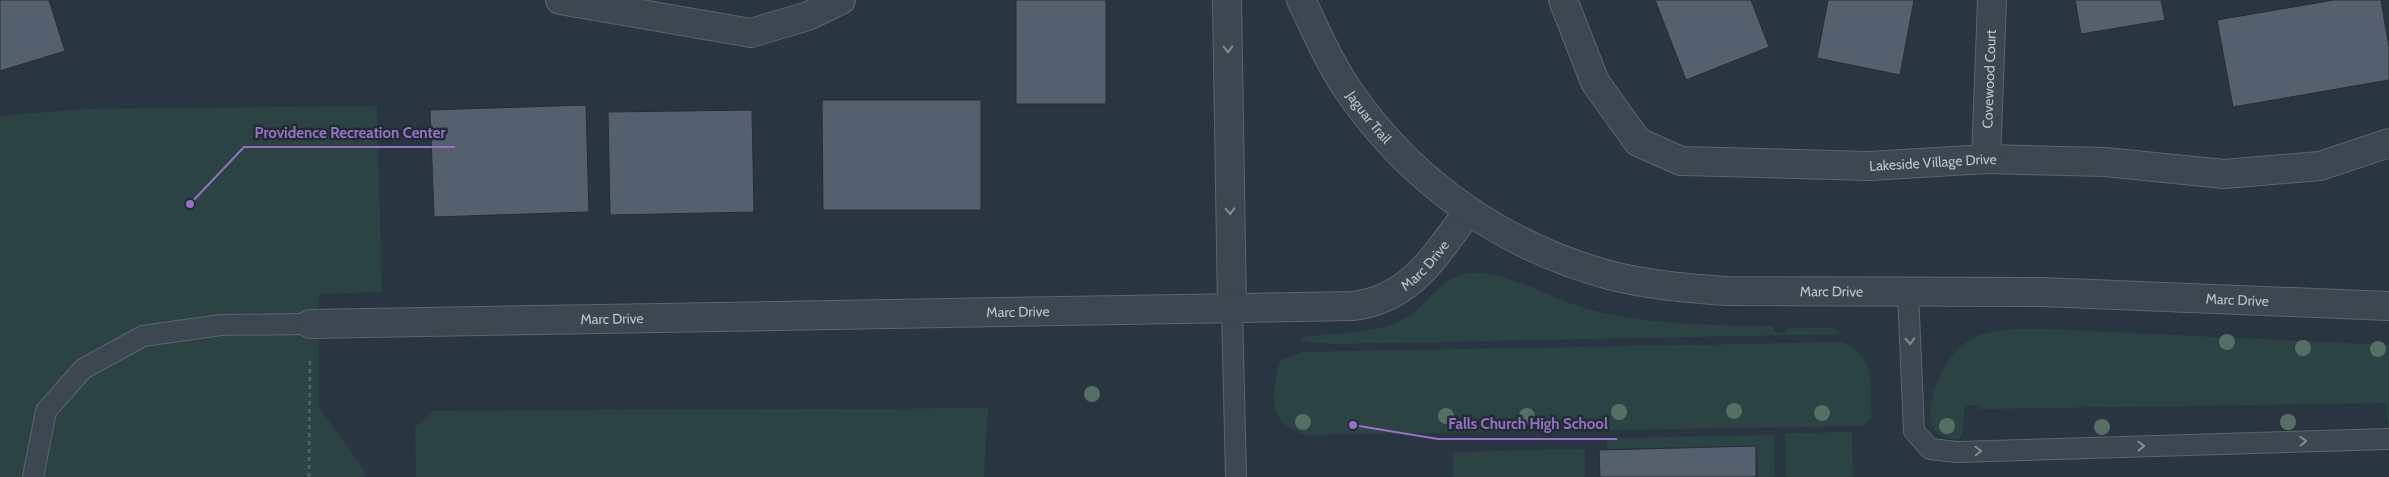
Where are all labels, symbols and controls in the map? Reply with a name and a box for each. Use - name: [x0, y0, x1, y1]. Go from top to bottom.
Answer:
- street label: Covewood Court: [1978, 29, 2000, 129]
- one-way arrow: [1222, 45, 1233, 53]
- street label: Jaguar Trail: [1342, 87, 1396, 148]
- callout: Providence Recreation Center: [244, 117, 455, 147]
- text: Providence Recreation Center: [255, 124, 445, 142]
- street label: Lakeside Village Drive: [1869, 150, 1997, 175]
- one-way arrow: [1225, 207, 1236, 215]
- street label: Marc Drive: [1397, 237, 1453, 295]
- street label: Marc Drive: [1800, 282, 1863, 300]
- street label: Marc Drive: [2205, 290, 2269, 310]
- street label: Marc Drive: [986, 302, 1050, 321]
- street label: Marc Drive: [580, 309, 644, 328]
- one-way arrow: [1904, 337, 1915, 345]
- callout: Falls Church High School: [1438, 409, 1617, 439]
- text: Falls Church High School: [1448, 415, 1608, 433]
- one-way arrow: [2299, 436, 2307, 447]
- one-way arrow: [2138, 441, 2145, 451]
- one-way arrow: [1975, 446, 1983, 456]

